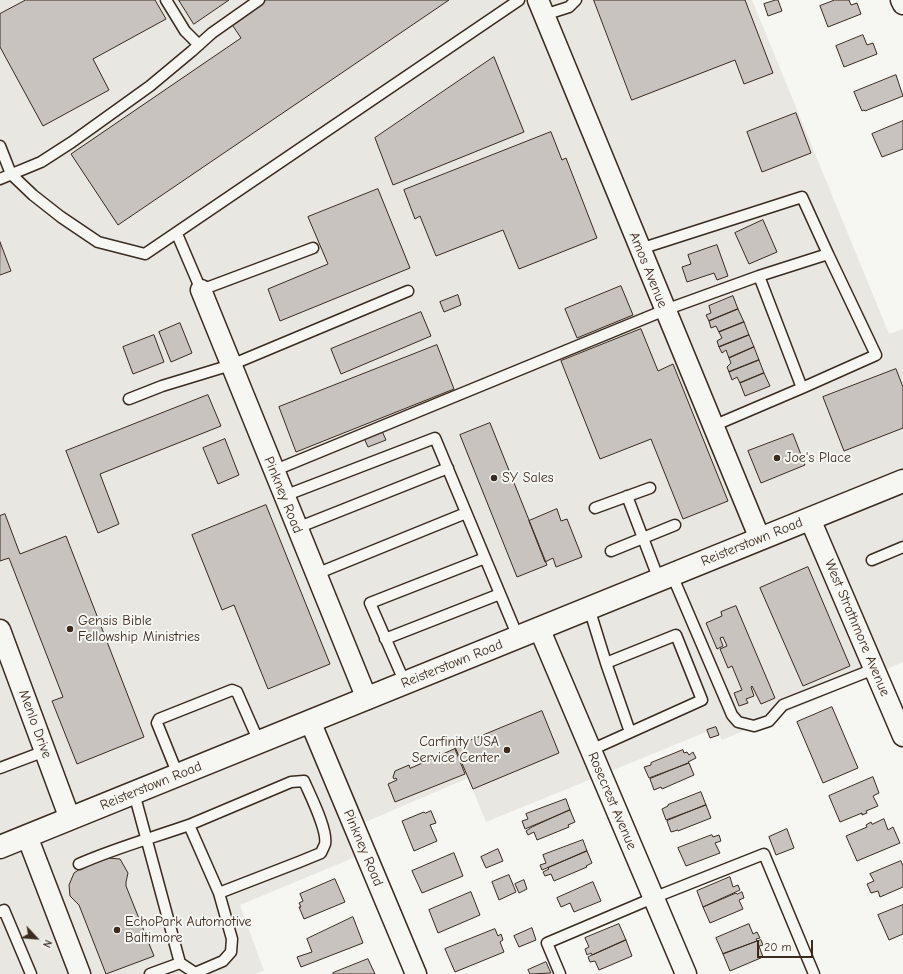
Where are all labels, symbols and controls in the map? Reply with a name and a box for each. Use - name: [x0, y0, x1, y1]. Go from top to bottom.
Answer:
- street label: Amos Avenue: [625, 230, 671, 310]
- place label: Joe's Place: [785, 450, 851, 466]
- marker: Joe's Place: [772, 453, 782, 463]
- street label: Pinkney Road: [260, 454, 306, 536]
- place label: SY Sales: [502, 470, 554, 486]
- marker: SY Sales: [489, 473, 499, 483]
- street label: Reisterstown Road: [699, 514, 805, 570]
- street label: West Strathmore Avenue: [821, 557, 893, 699]
- place label: Gensis Bible Fellowship Ministries: [78, 613, 200, 646]
- marker: Gensis Bible Fellowship Ministries: [65, 624, 75, 634]
- street label: Reisterstown Road: [399, 636, 505, 692]
- street label: Menlo Drive: [15, 687, 55, 761]
- place label: Carfinity USA Service Center: [412, 734, 499, 766]
- marker: Carfinity USA Service Center: [502, 745, 512, 755]
- street label: Rosecrest Avenue: [584, 750, 640, 852]
- street label: Reisterstown Road: [98, 758, 204, 814]
- street label: Pinkney Road: [339, 807, 387, 889]
- place label: EchoPark Automotive Baltimore: [125, 914, 252, 946]
- north arrow: [16, 918, 56, 958]
- marker: EchoPark Automotive Baltimore: [112, 925, 122, 935]
- scale bar: [759, 932, 815, 958]
- text: N: [40, 937, 55, 950]
- text: 20 m: [764, 940, 792, 954]

